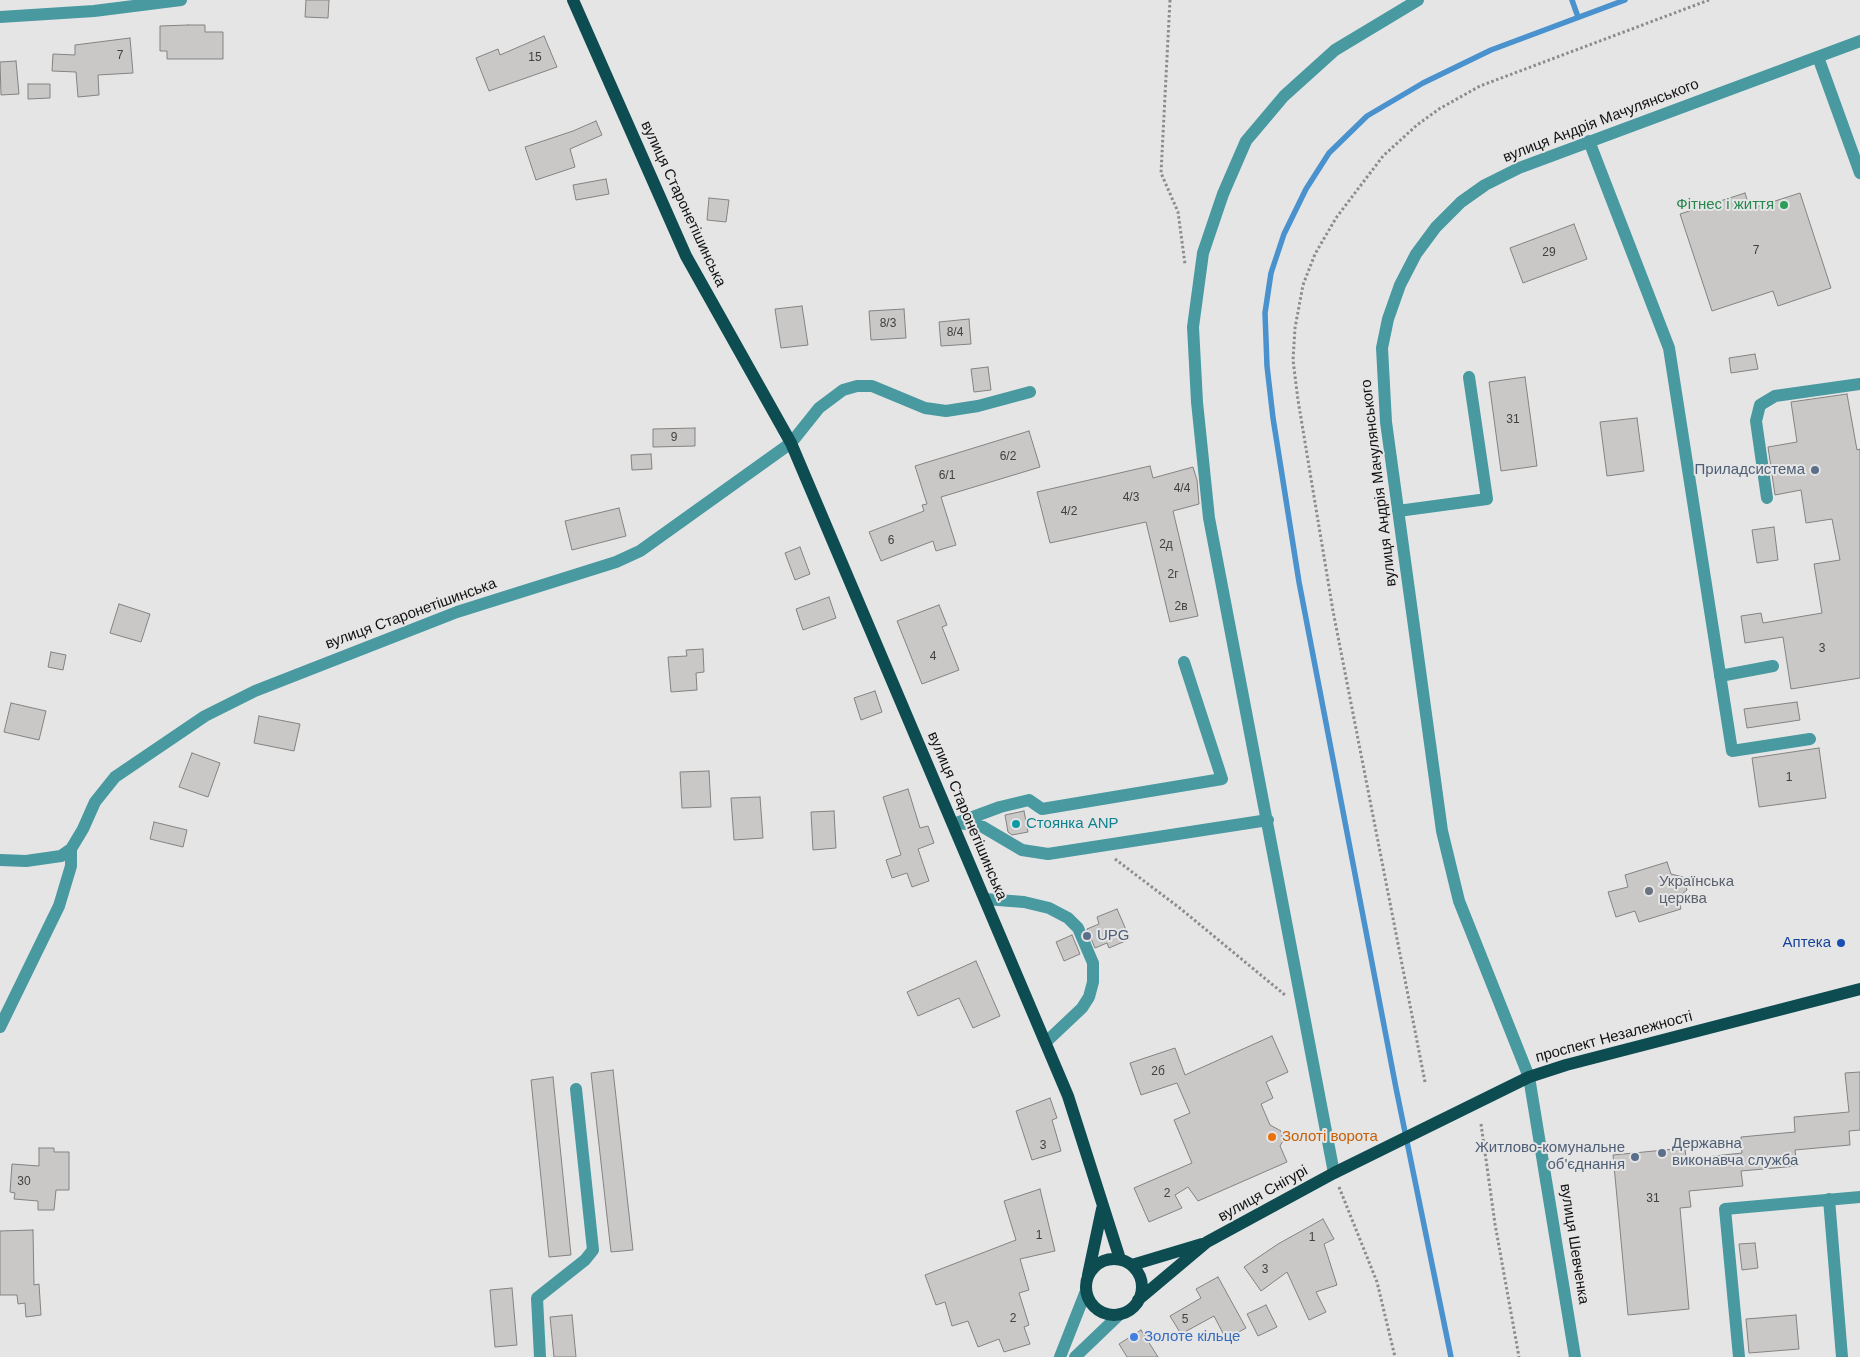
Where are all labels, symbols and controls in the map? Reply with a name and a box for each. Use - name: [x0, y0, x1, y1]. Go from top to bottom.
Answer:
- house number: 7: [117, 49, 123, 63]
- house number: 15: [528, 51, 542, 65]
- street label: вулиця Андрія Мачулянського: [1500, 75, 1702, 167]
- street label: вулиця Старонетішинська: [637, 118, 729, 290]
- place label: Фітнес і життя: [1676, 196, 1774, 214]
- marker: Фітнес і життя: [1778, 199, 1790, 211]
- house number: 7: [1753, 244, 1759, 258]
- house number: 29: [1542, 246, 1556, 260]
- house number: 8/3: [880, 317, 896, 331]
- house number: 8/4: [947, 326, 963, 340]
- street label: вулиця Андрія Мачулянського: [1357, 378, 1401, 588]
- house number: 31: [1506, 413, 1520, 427]
- house number: 9: [671, 431, 677, 445]
- house number: 6/2: [1000, 450, 1016, 464]
- place label: Приладсистема: [1695, 461, 1805, 479]
- marker: Приладсистема: [1809, 464, 1821, 476]
- house number: 6/1: [939, 469, 955, 483]
- house number: 4/4: [1174, 482, 1190, 496]
- house number: 4/3: [1123, 491, 1139, 505]
- house number: 4/2: [1061, 505, 1077, 519]
- house number: 6: [888, 534, 894, 548]
- house number: 2д: [1159, 538, 1173, 552]
- house number: 2г: [1167, 568, 1179, 582]
- street label: вулиця Старонетішинська: [323, 575, 499, 653]
- house number: 2в: [1174, 600, 1188, 614]
- house number: 3: [1819, 642, 1825, 656]
- house number: 4: [930, 650, 936, 664]
- street label: вулиця Старонетішинська: [923, 729, 1011, 903]
- house number: 1: [1786, 771, 1792, 785]
- place label: Стоянка ANP: [1026, 815, 1119, 833]
- marker: Стоянка ANP: [1010, 818, 1022, 830]
- place label: Українська церква: [1659, 873, 1734, 908]
- marker: Українська церква: [1643, 885, 1655, 897]
- place label: UPG: [1097, 927, 1130, 945]
- marker: UPG: [1081, 930, 1093, 942]
- place label: Аптека: [1783, 934, 1831, 952]
- marker: Аптека: [1835, 937, 1847, 949]
- street label: проспект Незалежності: [1533, 1007, 1695, 1067]
- house number: 2б: [1151, 1065, 1165, 1079]
- place label: Золоті ворота: [1282, 1128, 1378, 1146]
- marker: Золоті ворота: [1266, 1131, 1278, 1143]
- place label: Державна виконавча служба: [1672, 1135, 1798, 1170]
- house number: 3: [1040, 1139, 1046, 1153]
- place label: Житлово-комунальне об'єднання: [1475, 1139, 1625, 1174]
- marker: Державна виконавча служба: [1656, 1147, 1668, 1159]
- marker: Житлово-комунальне об'єднання: [1629, 1151, 1641, 1163]
- street label: вулиця Снігурі: [1215, 1162, 1311, 1226]
- house number: 30: [17, 1175, 31, 1189]
- street label: вулиця Шевченка: [1556, 1182, 1592, 1306]
- house number: 2: [1164, 1187, 1170, 1201]
- house number: 31: [1646, 1192, 1660, 1206]
- house number: 1: [1036, 1229, 1042, 1243]
- house number: 1: [1309, 1231, 1315, 1245]
- house number: 3: [1262, 1263, 1268, 1277]
- house number: 2: [1010, 1312, 1016, 1326]
- house number: 5: [1182, 1313, 1188, 1327]
- place label: Золоте кільце: [1144, 1328, 1240, 1346]
- marker: Золоте кільце: [1128, 1331, 1140, 1343]

